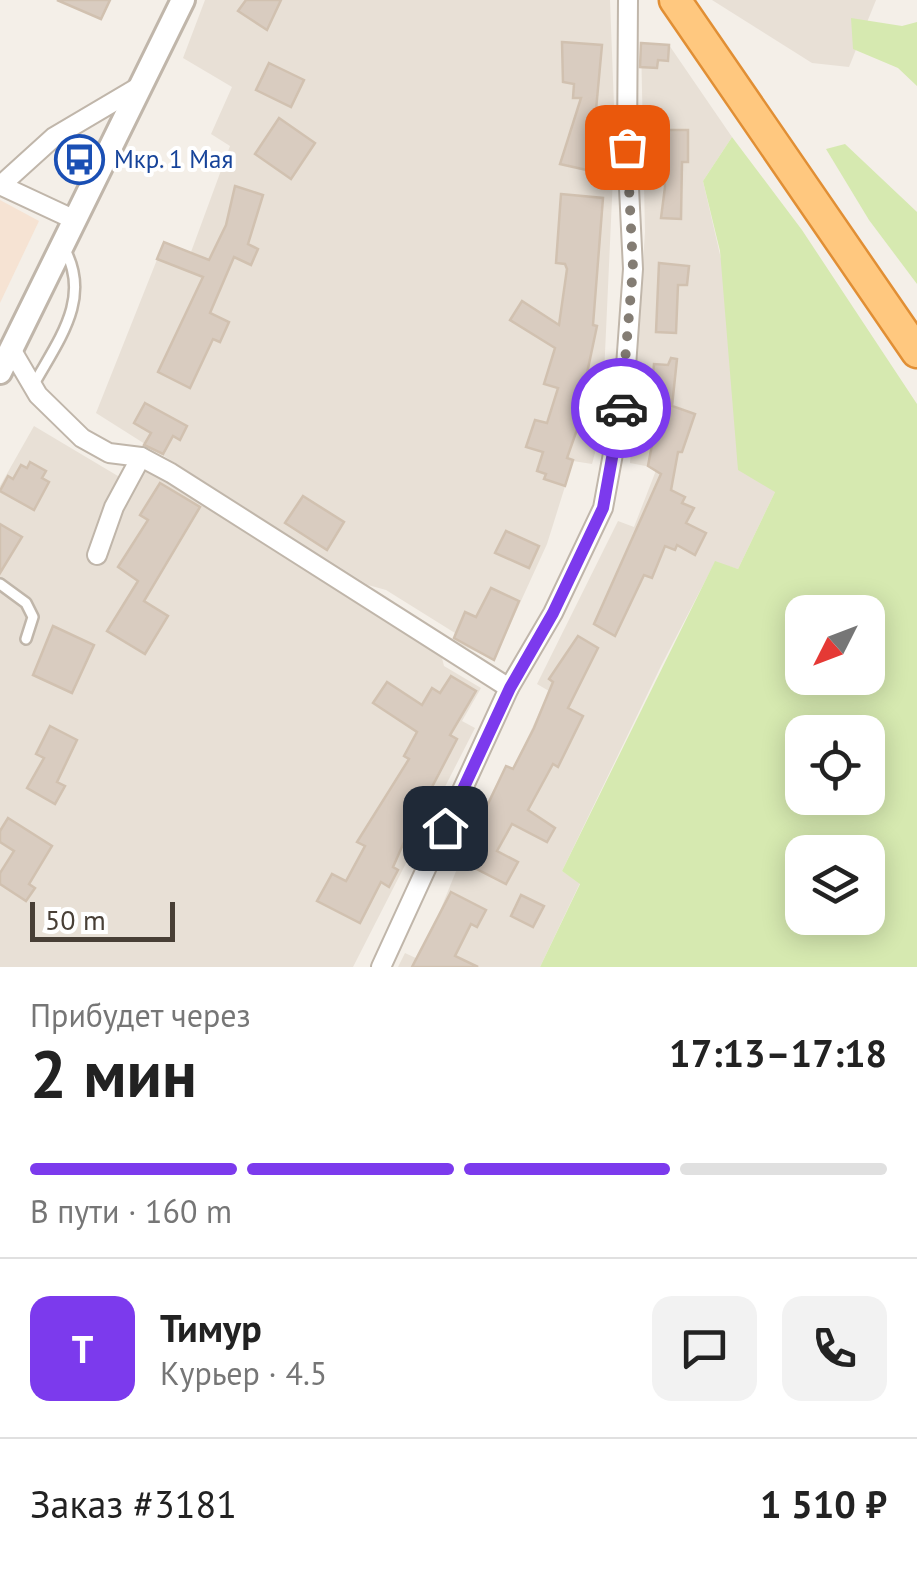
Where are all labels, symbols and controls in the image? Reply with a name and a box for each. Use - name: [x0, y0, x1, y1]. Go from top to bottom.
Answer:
- pin: [585, 105, 670, 190]
- icon: bag: [600, 120, 655, 175]
- bus stop icon: Мкр. 1 Мая: [53, 133, 105, 185]
- place label: Мкр. 1 Мая: [114, 143, 233, 175]
- courier: [571, 358, 671, 458]
- icon: car: [594, 381, 649, 436]
- north arrow: [785, 595, 885, 695]
- map controls: [785, 595, 885, 935]
- button: locate: [785, 715, 885, 815]
- pin: [403, 786, 488, 871]
- icon: home: [418, 801, 473, 856]
- button: layers: [785, 835, 885, 935]
- scale bar: [30, 897, 175, 941]
- text: 50 m: [45, 901, 106, 938]
- text: Прибудет через: [30, 994, 251, 1036]
- text: 17:13–17:18: [669, 1028, 887, 1077]
- text: 2 мин: [30, 1031, 197, 1115]
- text: В пути · 160 m: [30, 1190, 232, 1232]
- button: chat: [652, 1296, 757, 1401]
- button: phone: [782, 1296, 887, 1401]
- text: Тимур: [160, 1303, 262, 1352]
- text: Т: [72, 1324, 93, 1373]
- text: Курьер · 4.5: [160, 1352, 327, 1394]
- text: Заказ #3181: [30, 1479, 237, 1528]
- text: 1 510 ₽: [760, 1479, 887, 1528]

